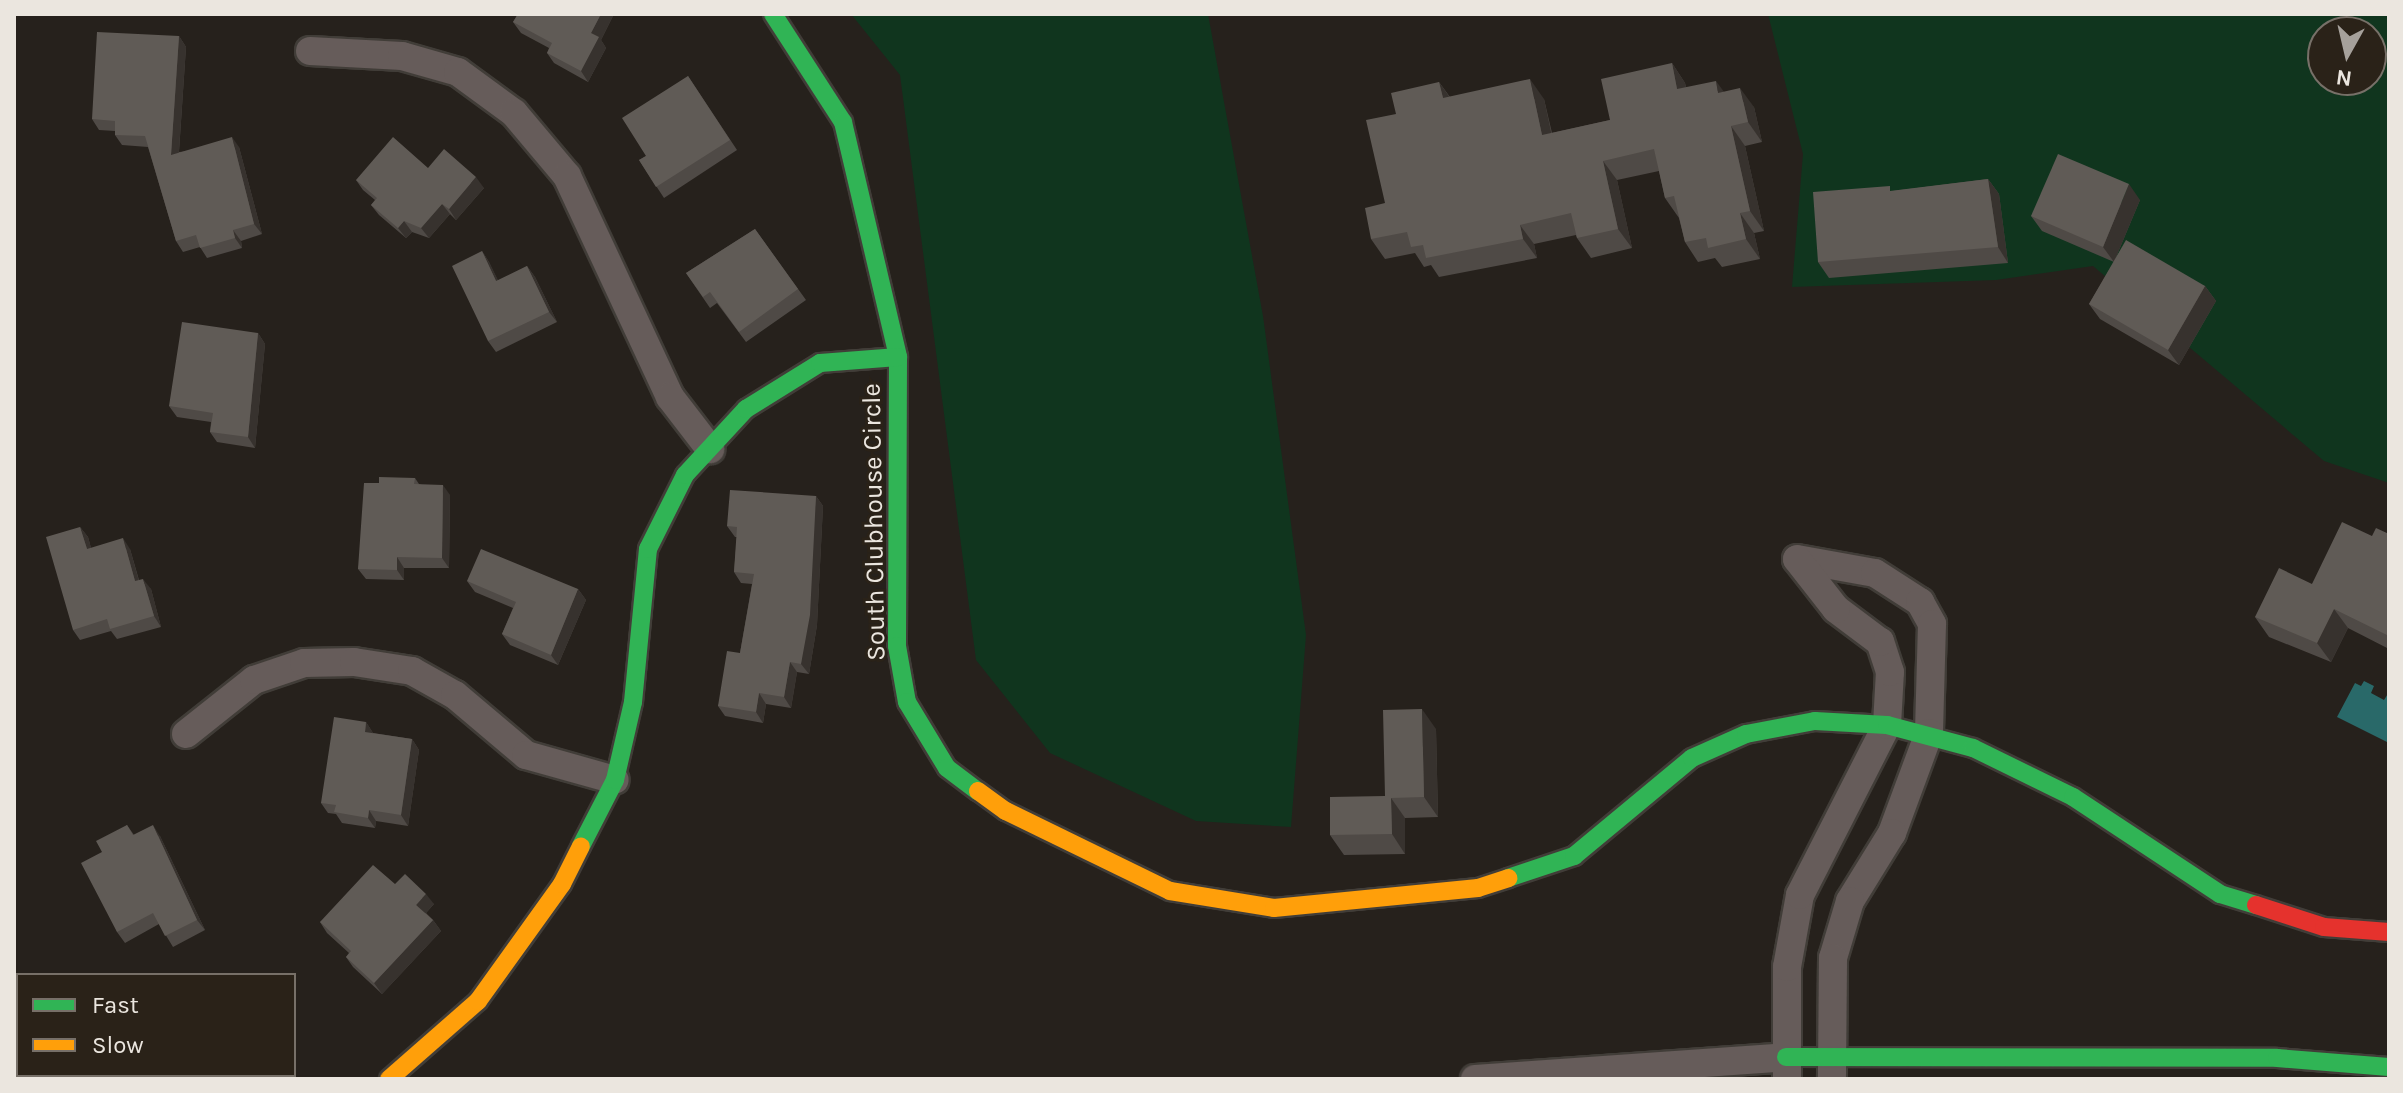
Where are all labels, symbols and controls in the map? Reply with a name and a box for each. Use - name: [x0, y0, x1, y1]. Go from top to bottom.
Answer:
- north arrow: [2307, 16, 2387, 96]
- text: N: [2334, 64, 2354, 92]
- street label: South Clubhouse Circle: [856, 383, 892, 661]
- legend: [16, 973, 296, 1077]
- text: Fast: [92, 991, 139, 1019]
- text: Slow: [92, 1031, 144, 1059]

